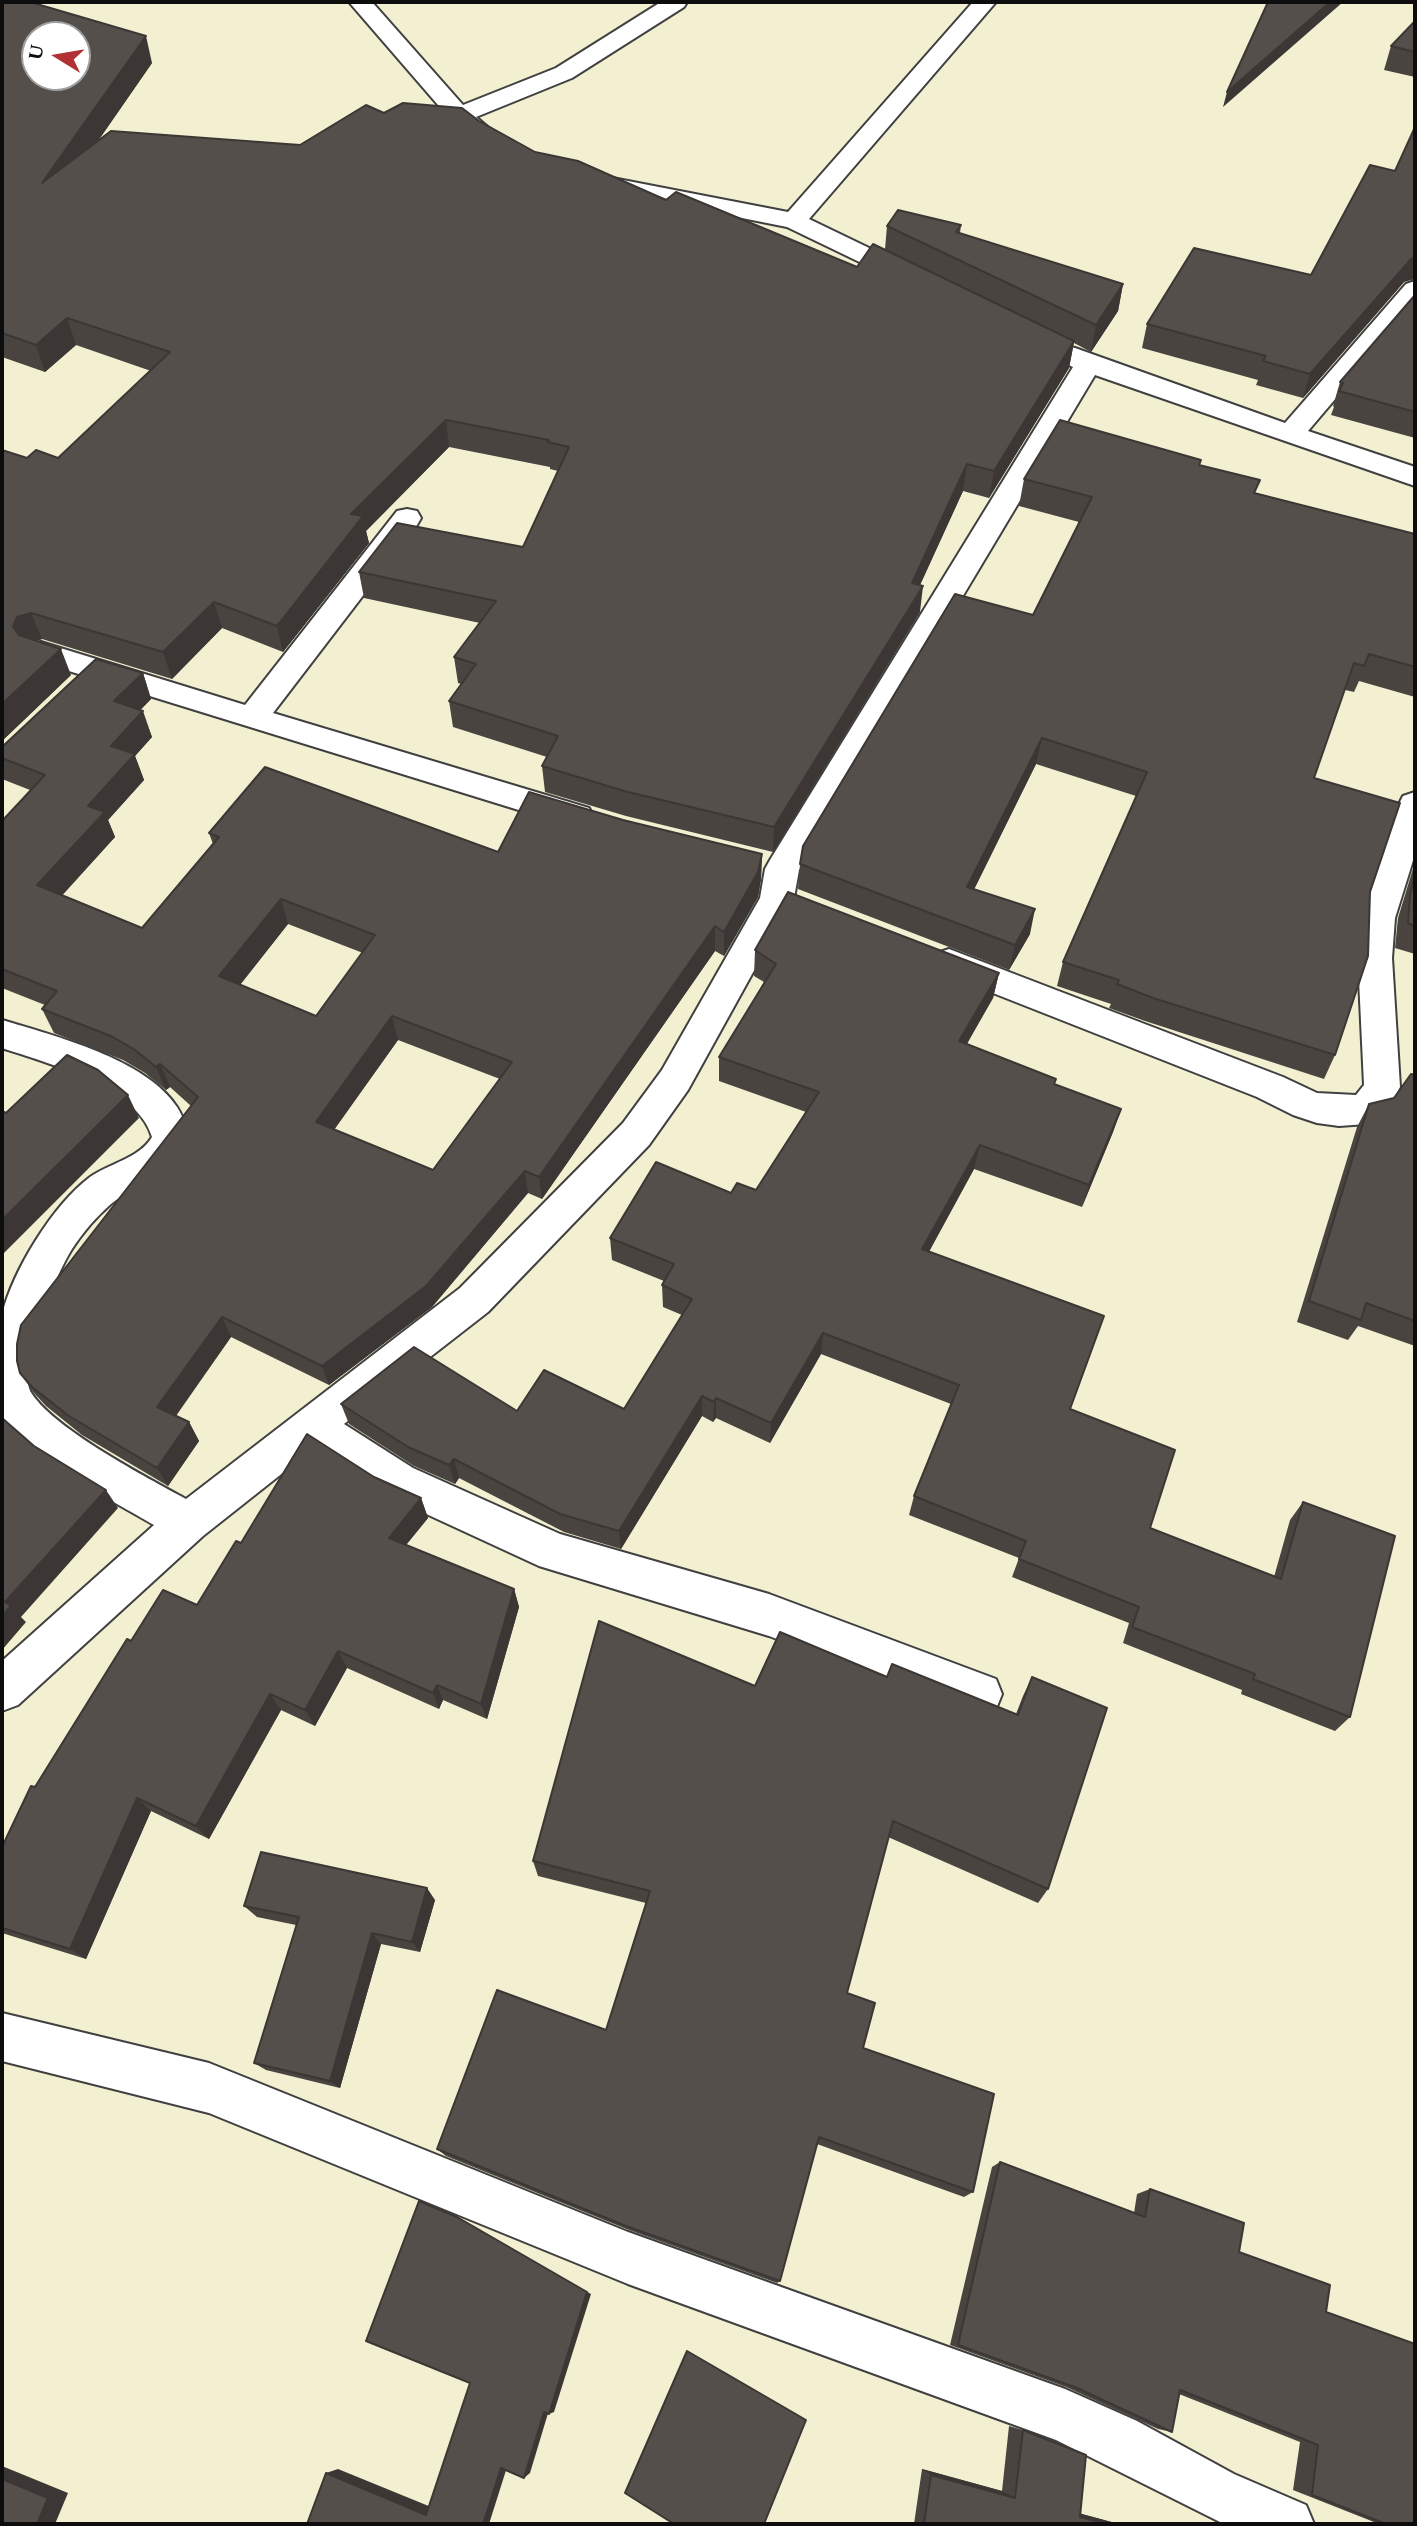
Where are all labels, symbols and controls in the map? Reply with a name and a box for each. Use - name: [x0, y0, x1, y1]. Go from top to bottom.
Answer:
- north arrow: [21, 21, 91, 91]
- text: U: [21, 42, 53, 63]

